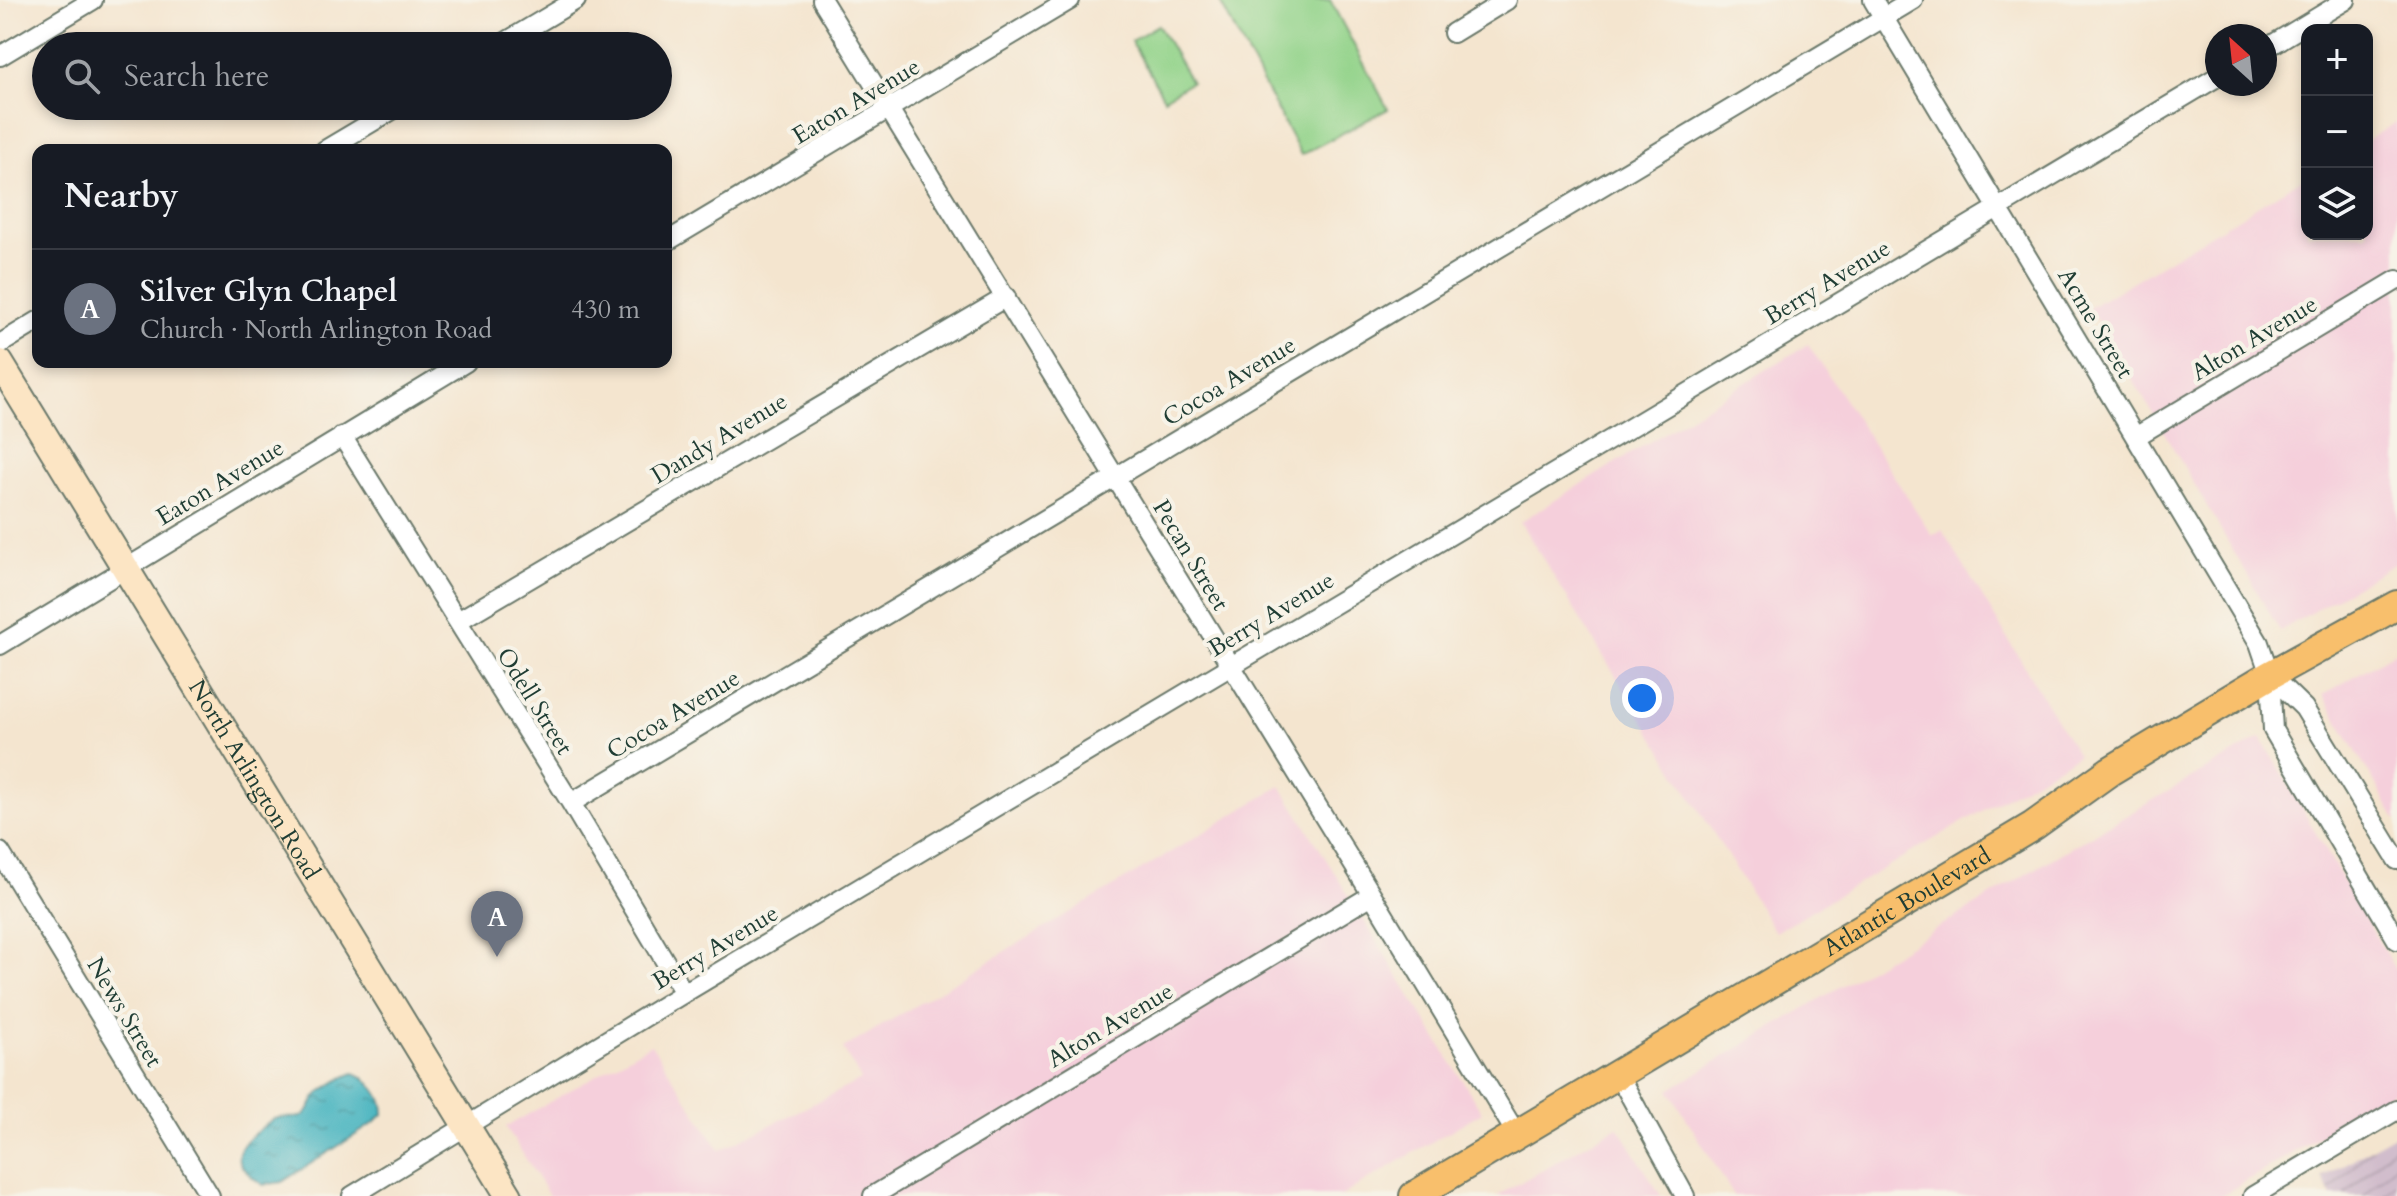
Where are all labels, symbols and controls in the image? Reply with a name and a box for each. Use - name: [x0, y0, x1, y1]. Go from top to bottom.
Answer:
- north arrow: [2205, 24, 2277, 96]
- map controls: [2301, 24, 2373, 240]
- button: +: [2301, 24, 2373, 96]
- search box: [32, 32, 672, 120]
- street label: Eaton Avenue: [786, 50, 926, 153]
- icon: search: [60, 54, 104, 98]
- text: Search here: [124, 56, 269, 97]
- button: −: [2301, 96, 2373, 168]
- button: layers: [2301, 168, 2373, 240]
- text: Nearby: [64, 173, 179, 219]
- street label: Berry Avenue: [1758, 232, 1896, 333]
- street label: Acme Street: [2050, 262, 2142, 385]
- text: Silver Glyn Chapel: [140, 271, 397, 312]
- street label: Alton Avenue: [2185, 288, 2323, 389]
- text: A: [80, 292, 100, 327]
- text: 430 m: [571, 292, 640, 327]
- text: Church · North Arlington Road: [140, 312, 492, 347]
- street label: Cocoa Avenue: [1157, 329, 1302, 434]
- street label: Dandy Avenue: [645, 385, 793, 492]
- street label: Eaton Avenue: [150, 431, 290, 534]
- street label: Pecan Street: [1144, 494, 1237, 617]
- street label: Berry Avenue: [1202, 564, 1340, 665]
- street label: Odell Street: [489, 641, 581, 762]
- street label: Cocoa Avenue: [601, 662, 746, 767]
- street label: North Arlington Road: [180, 673, 328, 886]
- your location: [1622, 678, 1662, 718]
- street label: Atlantic Boulevard: [1817, 839, 1997, 965]
- pin: A: [471, 891, 523, 957]
- street label: Berry Avenue: [646, 897, 784, 998]
- street label: News Street: [79, 951, 171, 1074]
- street label: Alton Avenue: [1041, 975, 1179, 1076]

